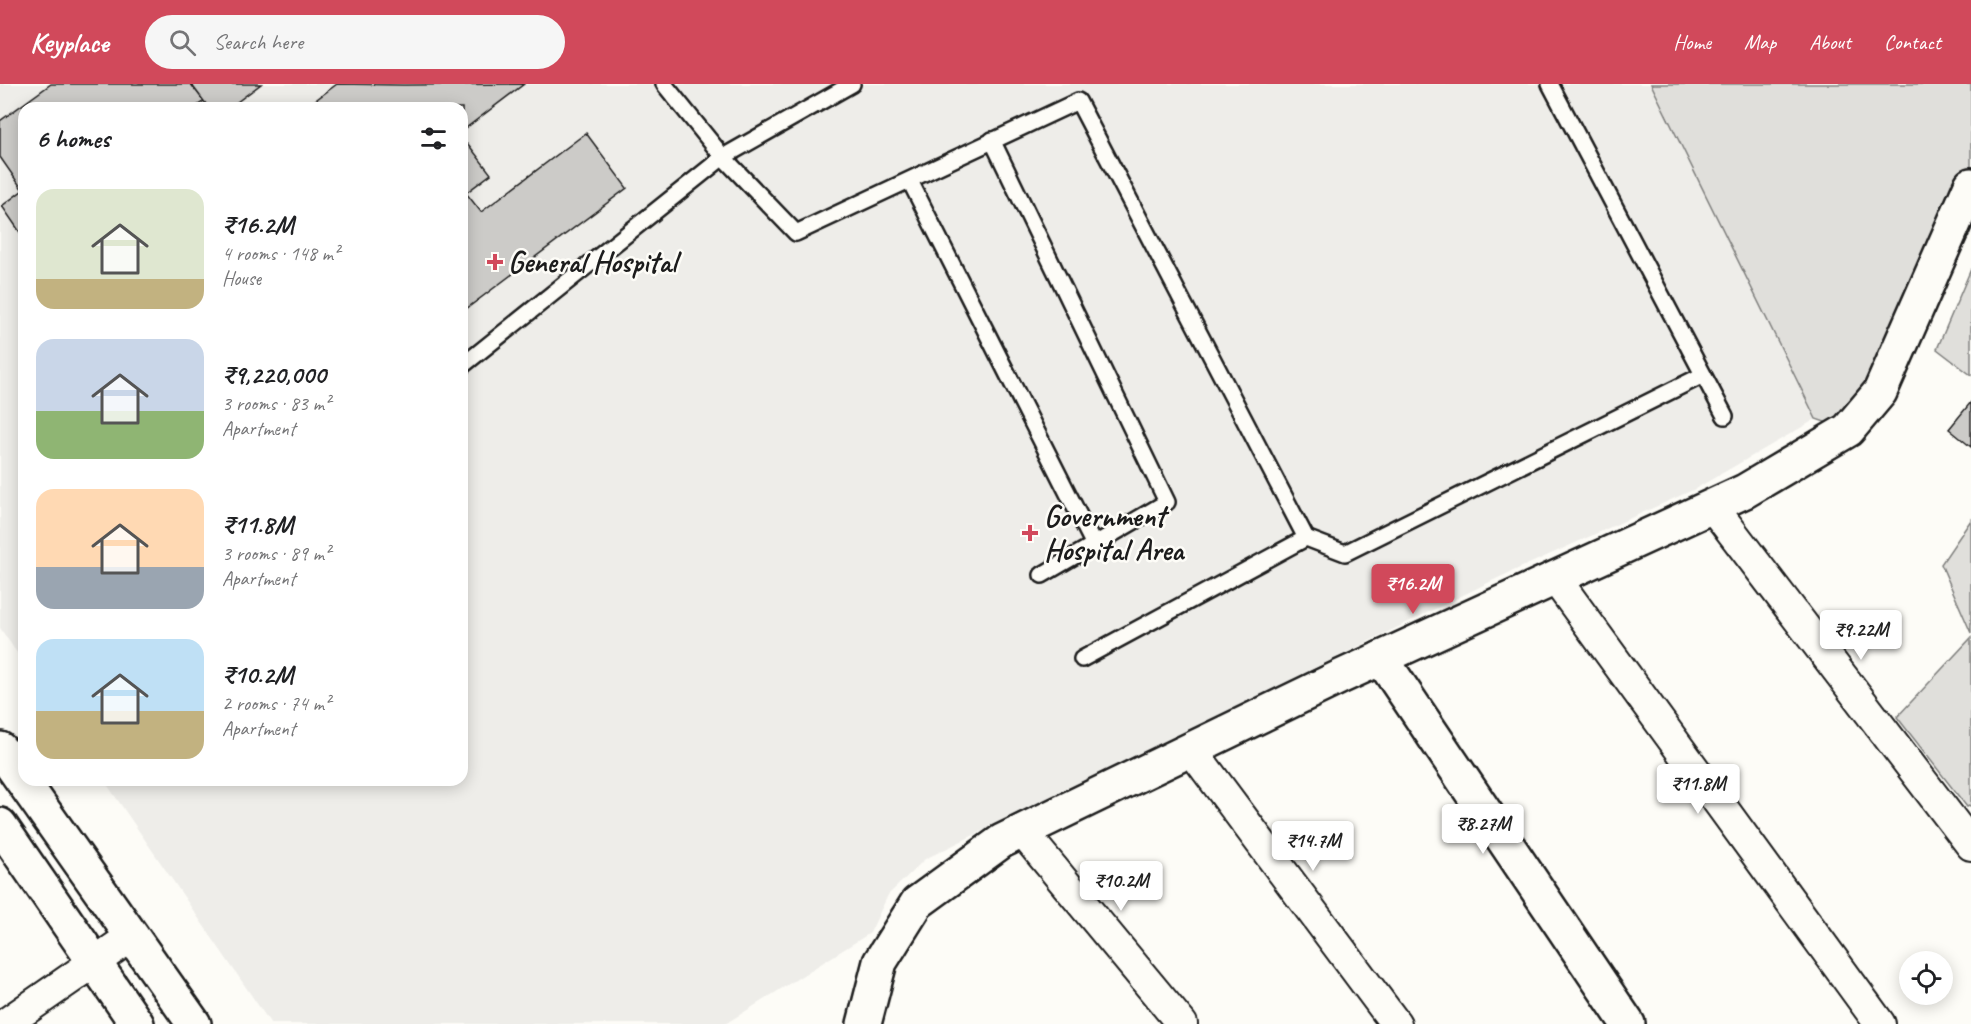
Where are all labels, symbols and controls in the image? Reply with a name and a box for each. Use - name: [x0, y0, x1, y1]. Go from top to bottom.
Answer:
- search box: [145, 15, 565, 69]
- text: Keyplace: [30, 25, 109, 60]
- icon: search: [166, 26, 199, 59]
- text: Search here: [214, 28, 303, 56]
- text: Home: [1673, 29, 1711, 55]
- text: Map: [1744, 29, 1776, 55]
- text: About: [1809, 29, 1851, 55]
- text: Contact: [1884, 29, 1941, 55]
- text: 6 homes: [36, 122, 110, 155]
- icon: filters: [417, 122, 450, 155]
- text: ₹16.2M: [222, 208, 293, 241]
- icon: home: [84, 213, 156, 285]
- text: 4 rooms · 148 m²: [222, 241, 339, 266]
- place label: General Hospital: [508, 243, 682, 281]
- marker: General Hospital: [486, 253, 504, 271]
- text: House: [222, 266, 261, 291]
- text: ₹9,220,000: [222, 358, 326, 391]
- icon: home: [84, 363, 156, 435]
- text: 3 rooms · 83 m²: [222, 391, 330, 416]
- text: Apartment: [222, 416, 295, 441]
- place label: Government Hospital Area: [1044, 497, 1186, 569]
- text: ₹11.8M: [222, 508, 293, 541]
- icon: home: [84, 513, 156, 585]
- marker: Government Hospital Area: [1021, 524, 1039, 542]
- text: 3 rooms · 89 m²: [222, 541, 330, 566]
- pin: ₹16.2M: [1364, 564, 1462, 615]
- text: Apartment: [222, 566, 295, 591]
- text: ₹16.2M: [1386, 571, 1440, 596]
- pin: ₹9.22M: [1812, 610, 1910, 661]
- text: ₹9.22M: [1834, 617, 1888, 642]
- text: ₹10.2M: [222, 658, 293, 691]
- icon: home: [84, 663, 156, 735]
- text: 2 rooms · 74 m²: [222, 691, 330, 716]
- text: Apartment: [222, 716, 295, 741]
- pin: ₹11.8M: [1649, 764, 1747, 815]
- text: ₹11.8M: [1671, 771, 1725, 796]
- pin: ₹8.27M: [1434, 804, 1532, 855]
- text: ₹8.27M: [1456, 811, 1510, 836]
- pin: ₹14.7M: [1264, 821, 1362, 872]
- text: ₹14.7M: [1286, 828, 1340, 853]
- pin: ₹10.2M: [1072, 861, 1170, 912]
- text: ₹10.2M: [1094, 868, 1148, 893]
- map controls: [1899, 951, 1953, 1005]
- button: locate: [1899, 951, 1953, 1005]

